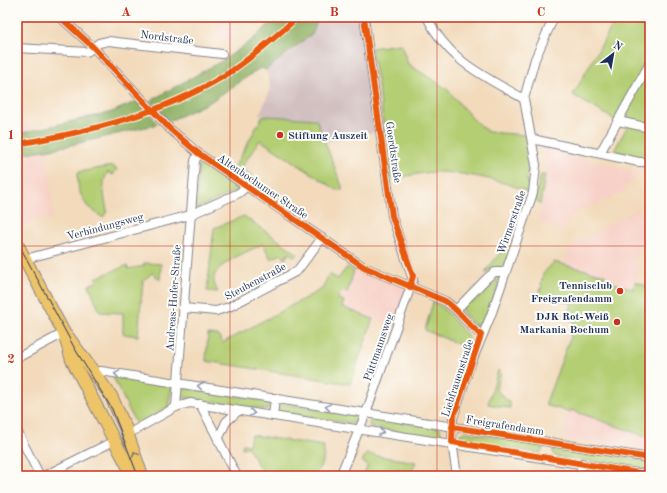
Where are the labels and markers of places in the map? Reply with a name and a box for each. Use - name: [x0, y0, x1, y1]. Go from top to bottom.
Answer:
- marker: Stiftung Auszeit: [275, 130, 285, 140]
- place label: Stiftung Auszeit: [288, 131, 368, 142]
- place label: Tennisclub Freigrafendamm: [531, 281, 612, 305]
- marker: Tennisclub Freigrafendamm: [615, 286, 625, 296]
- place label: DJK Rot-Weiß Markania Bochum: [520, 312, 609, 336]
- marker: DJK Rot-Weiß Markania Bochum: [612, 317, 622, 327]

